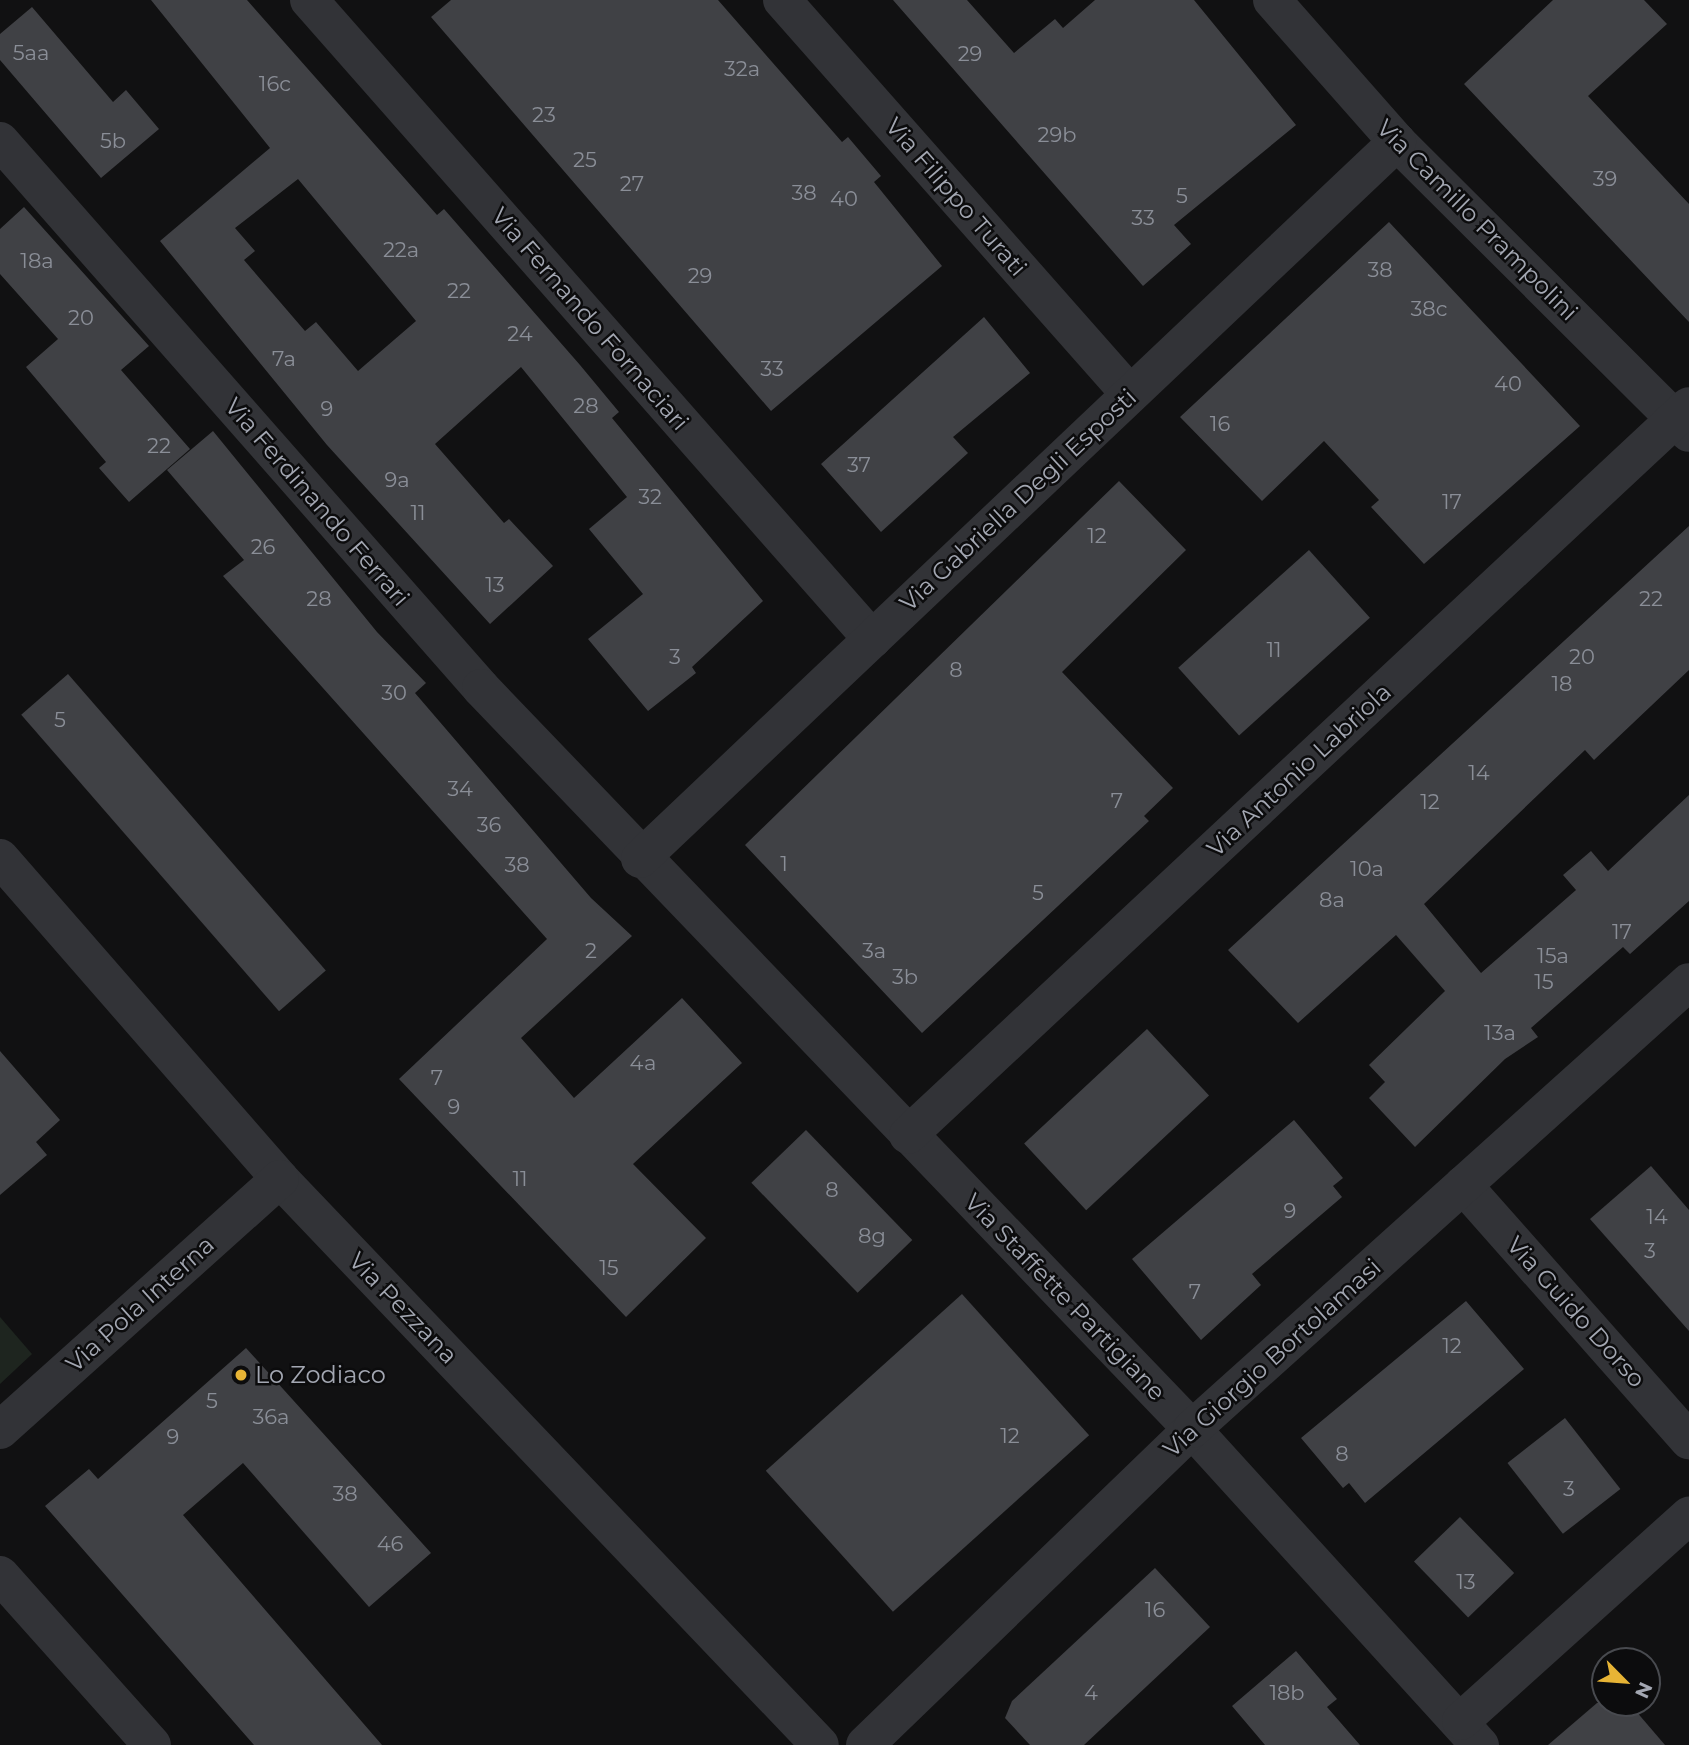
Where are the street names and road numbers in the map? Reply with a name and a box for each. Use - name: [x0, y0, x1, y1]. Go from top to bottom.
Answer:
- street label: Via Filippo Turati: [879, 112, 1033, 282]
- street label: Via Camillo Prampolini: [1371, 114, 1583, 326]
- street label: Via Fernando Fornaciari: [485, 202, 695, 436]
- street label: Via Gabriella Degli Esposti: [894, 383, 1142, 617]
- street label: Via Ferdinando Ferrari: [219, 392, 415, 612]
- street label: Via Antonio Labriola: [1201, 677, 1397, 863]
- street label: Via Staffette Partigiane: [959, 1188, 1171, 1406]
- street label: Via Pola Interna: [60, 1230, 220, 1378]
- street label: Via Guido Dorso: [1501, 1231, 1651, 1393]
- street label: Via Pezzana: [343, 1246, 463, 1370]
- street label: Via Giorgio Bortolamasi: [1157, 1253, 1387, 1463]

